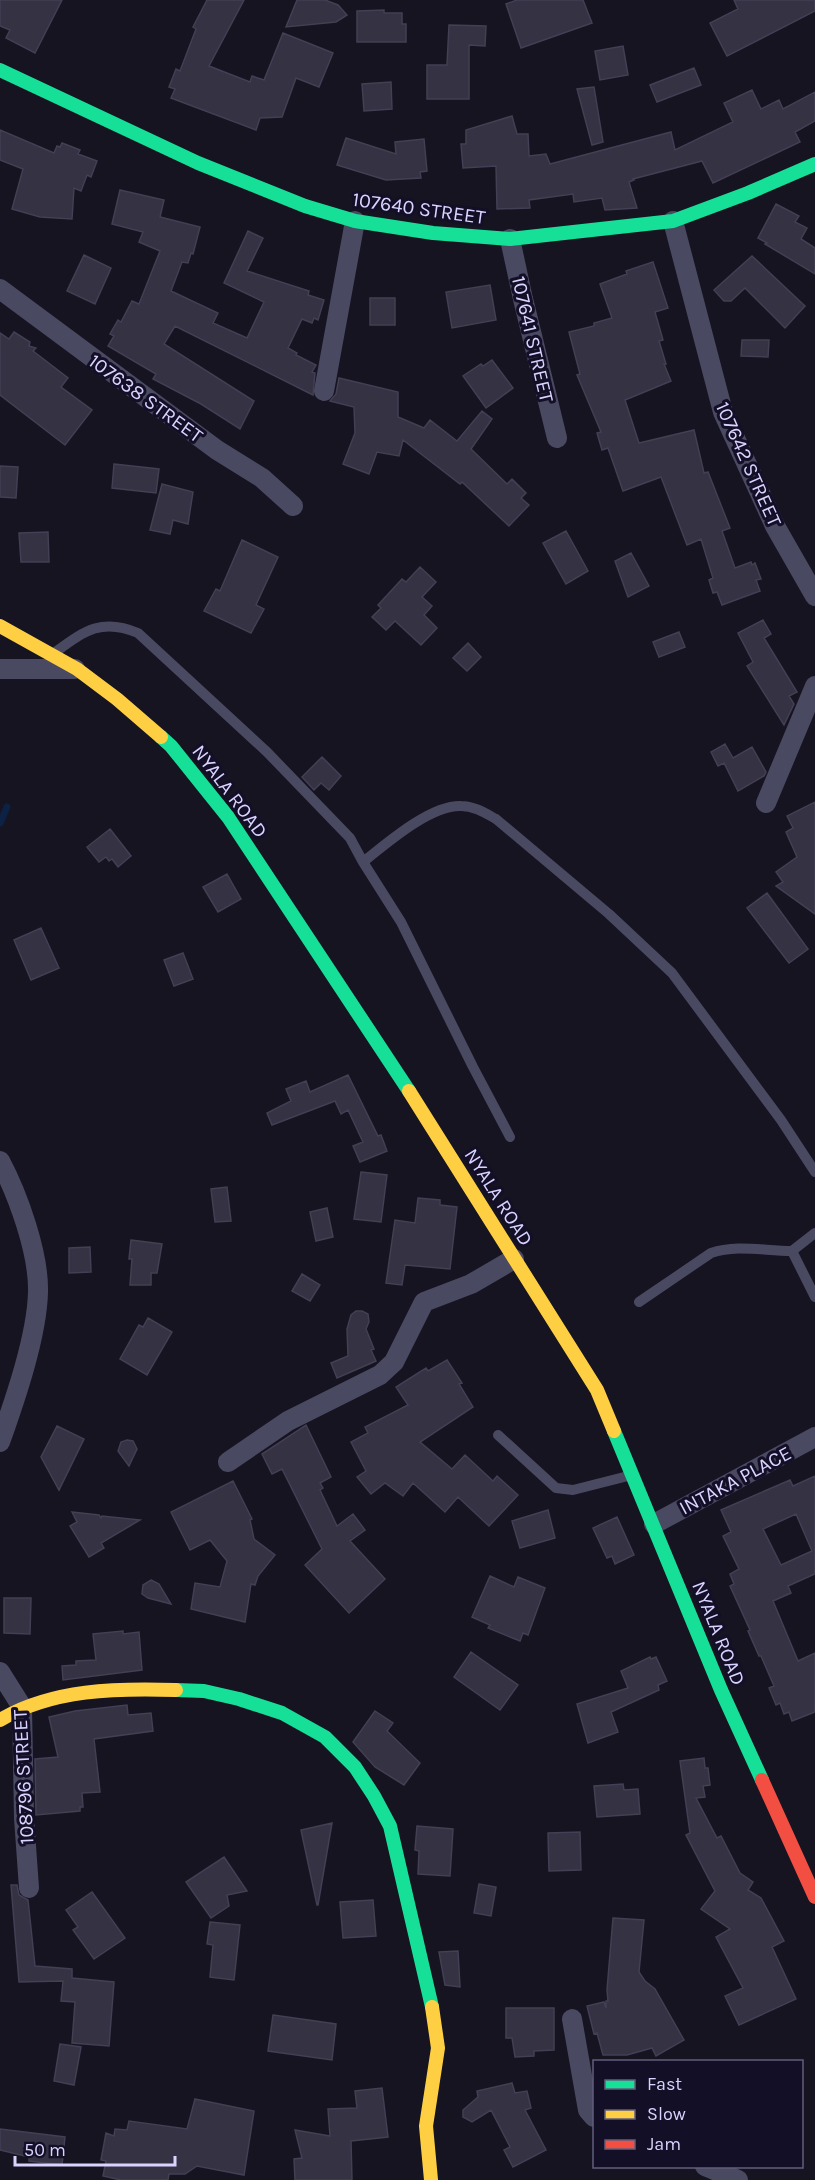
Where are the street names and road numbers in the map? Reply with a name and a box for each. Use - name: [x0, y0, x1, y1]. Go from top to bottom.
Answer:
- street label: 107640 STREET: [351, 188, 487, 229]
- street label: 107641 STREET: [507, 274, 558, 404]
- street label: 107638 STREET: [84, 349, 207, 447]
- street label: 107642 STREET: [711, 398, 786, 530]
- street label: NYALA ROAD: [187, 740, 272, 842]
- street label: NYALA ROAD: [460, 1144, 538, 1250]
- street label: INTAKA PLACE: [675, 1441, 795, 1520]
- street label: NYALA ROAD: [687, 1578, 750, 1689]
- street label: 108796 STREET: [8, 1709, 39, 1845]

